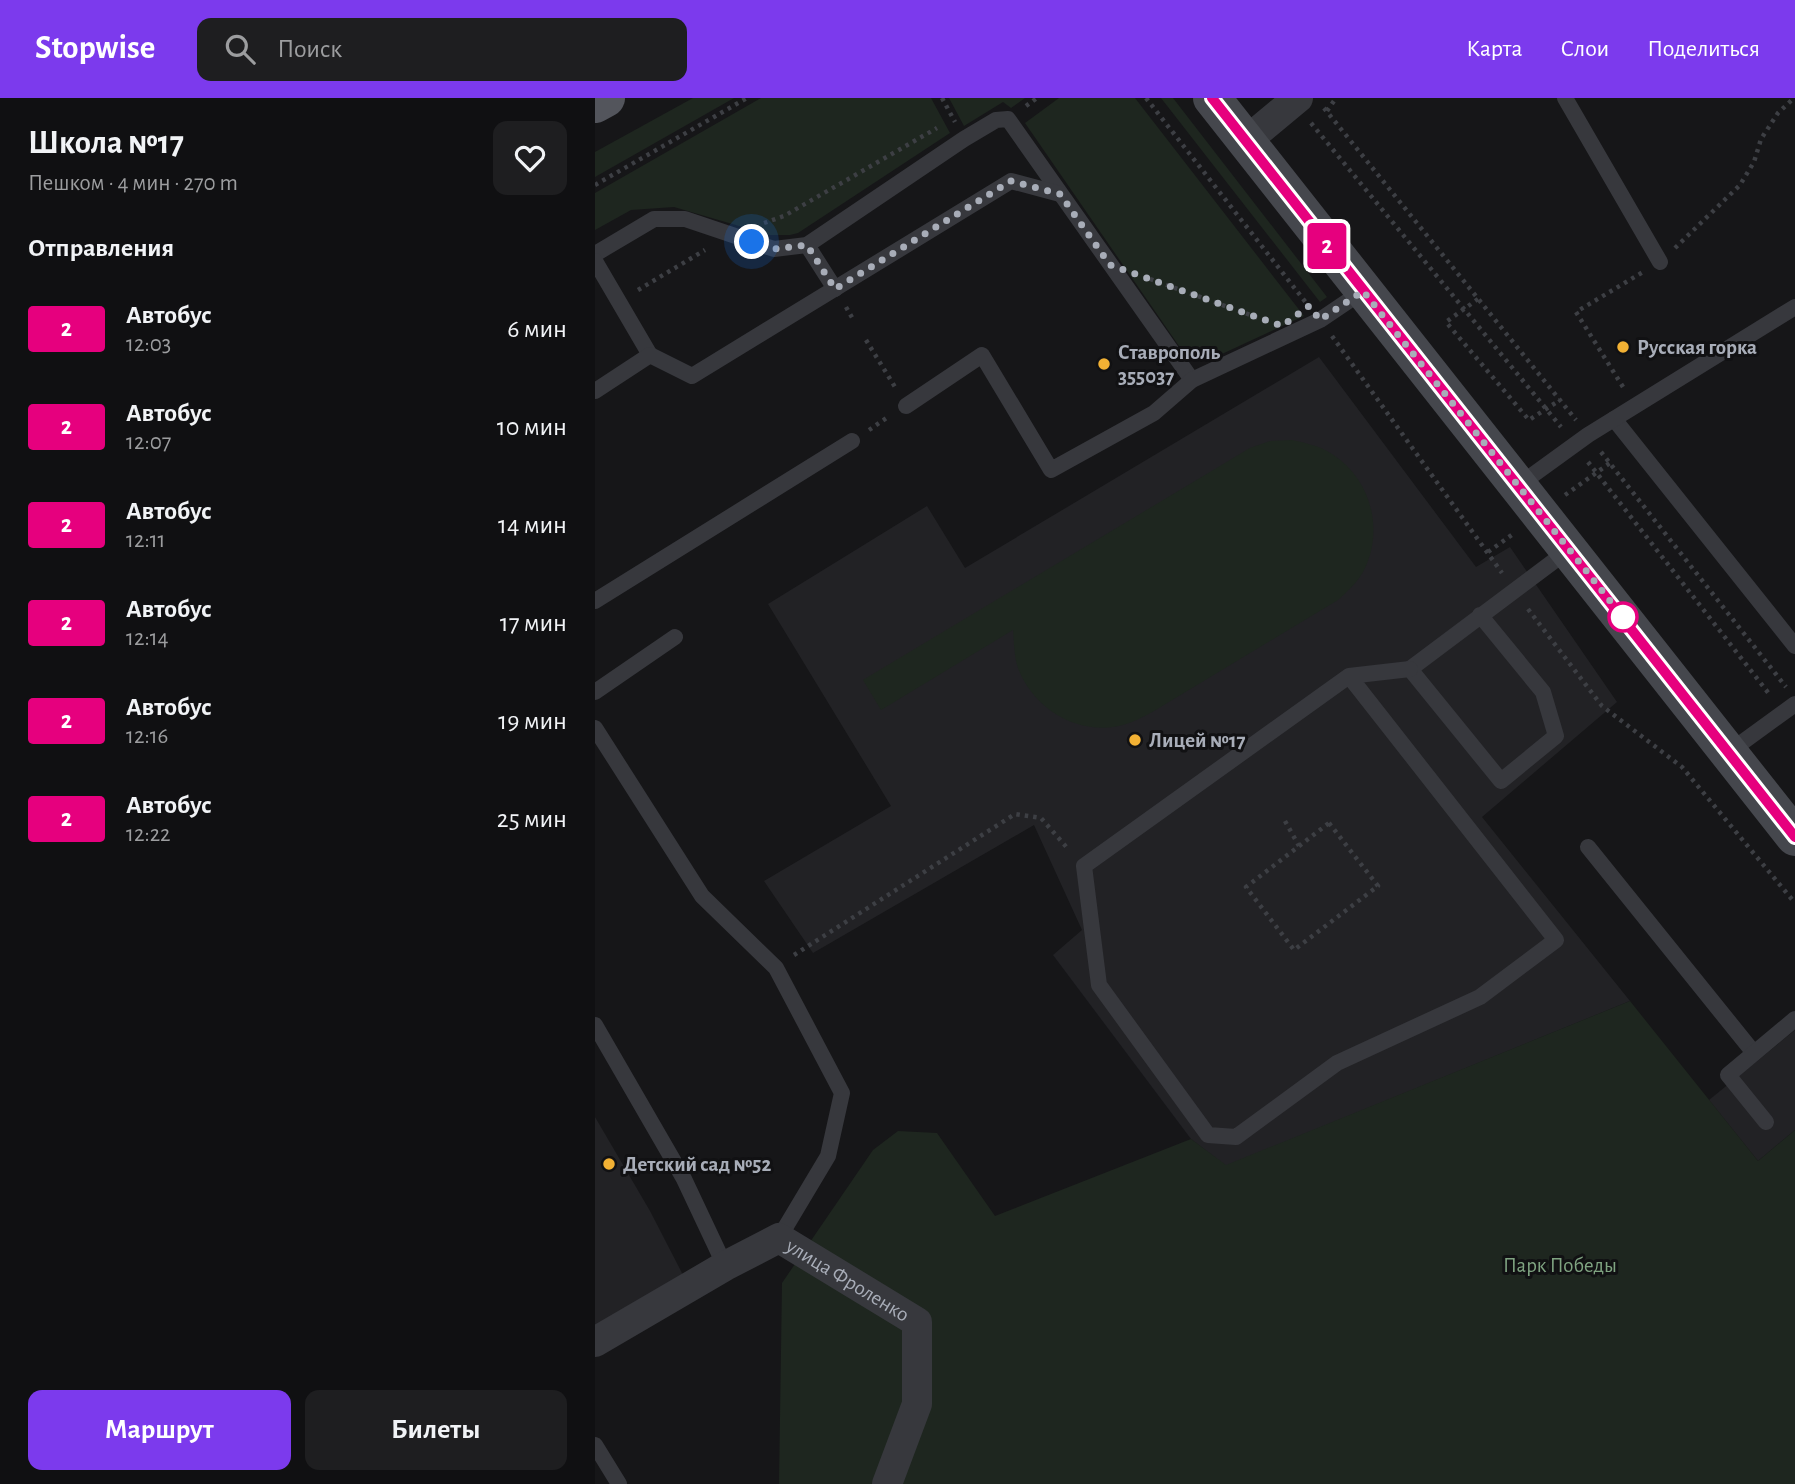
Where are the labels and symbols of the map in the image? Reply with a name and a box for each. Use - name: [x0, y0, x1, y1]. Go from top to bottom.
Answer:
- line badge: 2: [1304, 223, 1350, 269]
- your location: [734, 224, 769, 259]
- place label: Русская горка: [1637, 337, 1757, 358]
- marker: Русская горка: [1615, 339, 1631, 355]
- place label: Ставрополь 355037: [1118, 342, 1220, 387]
- marker: Ставрополь 355037: [1096, 356, 1112, 372]
- unlabelled marker: [1608, 602, 1638, 632]
- place label: Лицей №17: [1149, 730, 1246, 751]
- marker: Лицей №17: [1127, 732, 1143, 748]
- place label: Детский сад №52: [623, 1154, 771, 1175]
- marker: Детский сад №52: [601, 1156, 617, 1172]
- street label: улица Фроленко: [782, 1234, 913, 1325]
- park label: Парк Победы: [1503, 1255, 1617, 1276]

